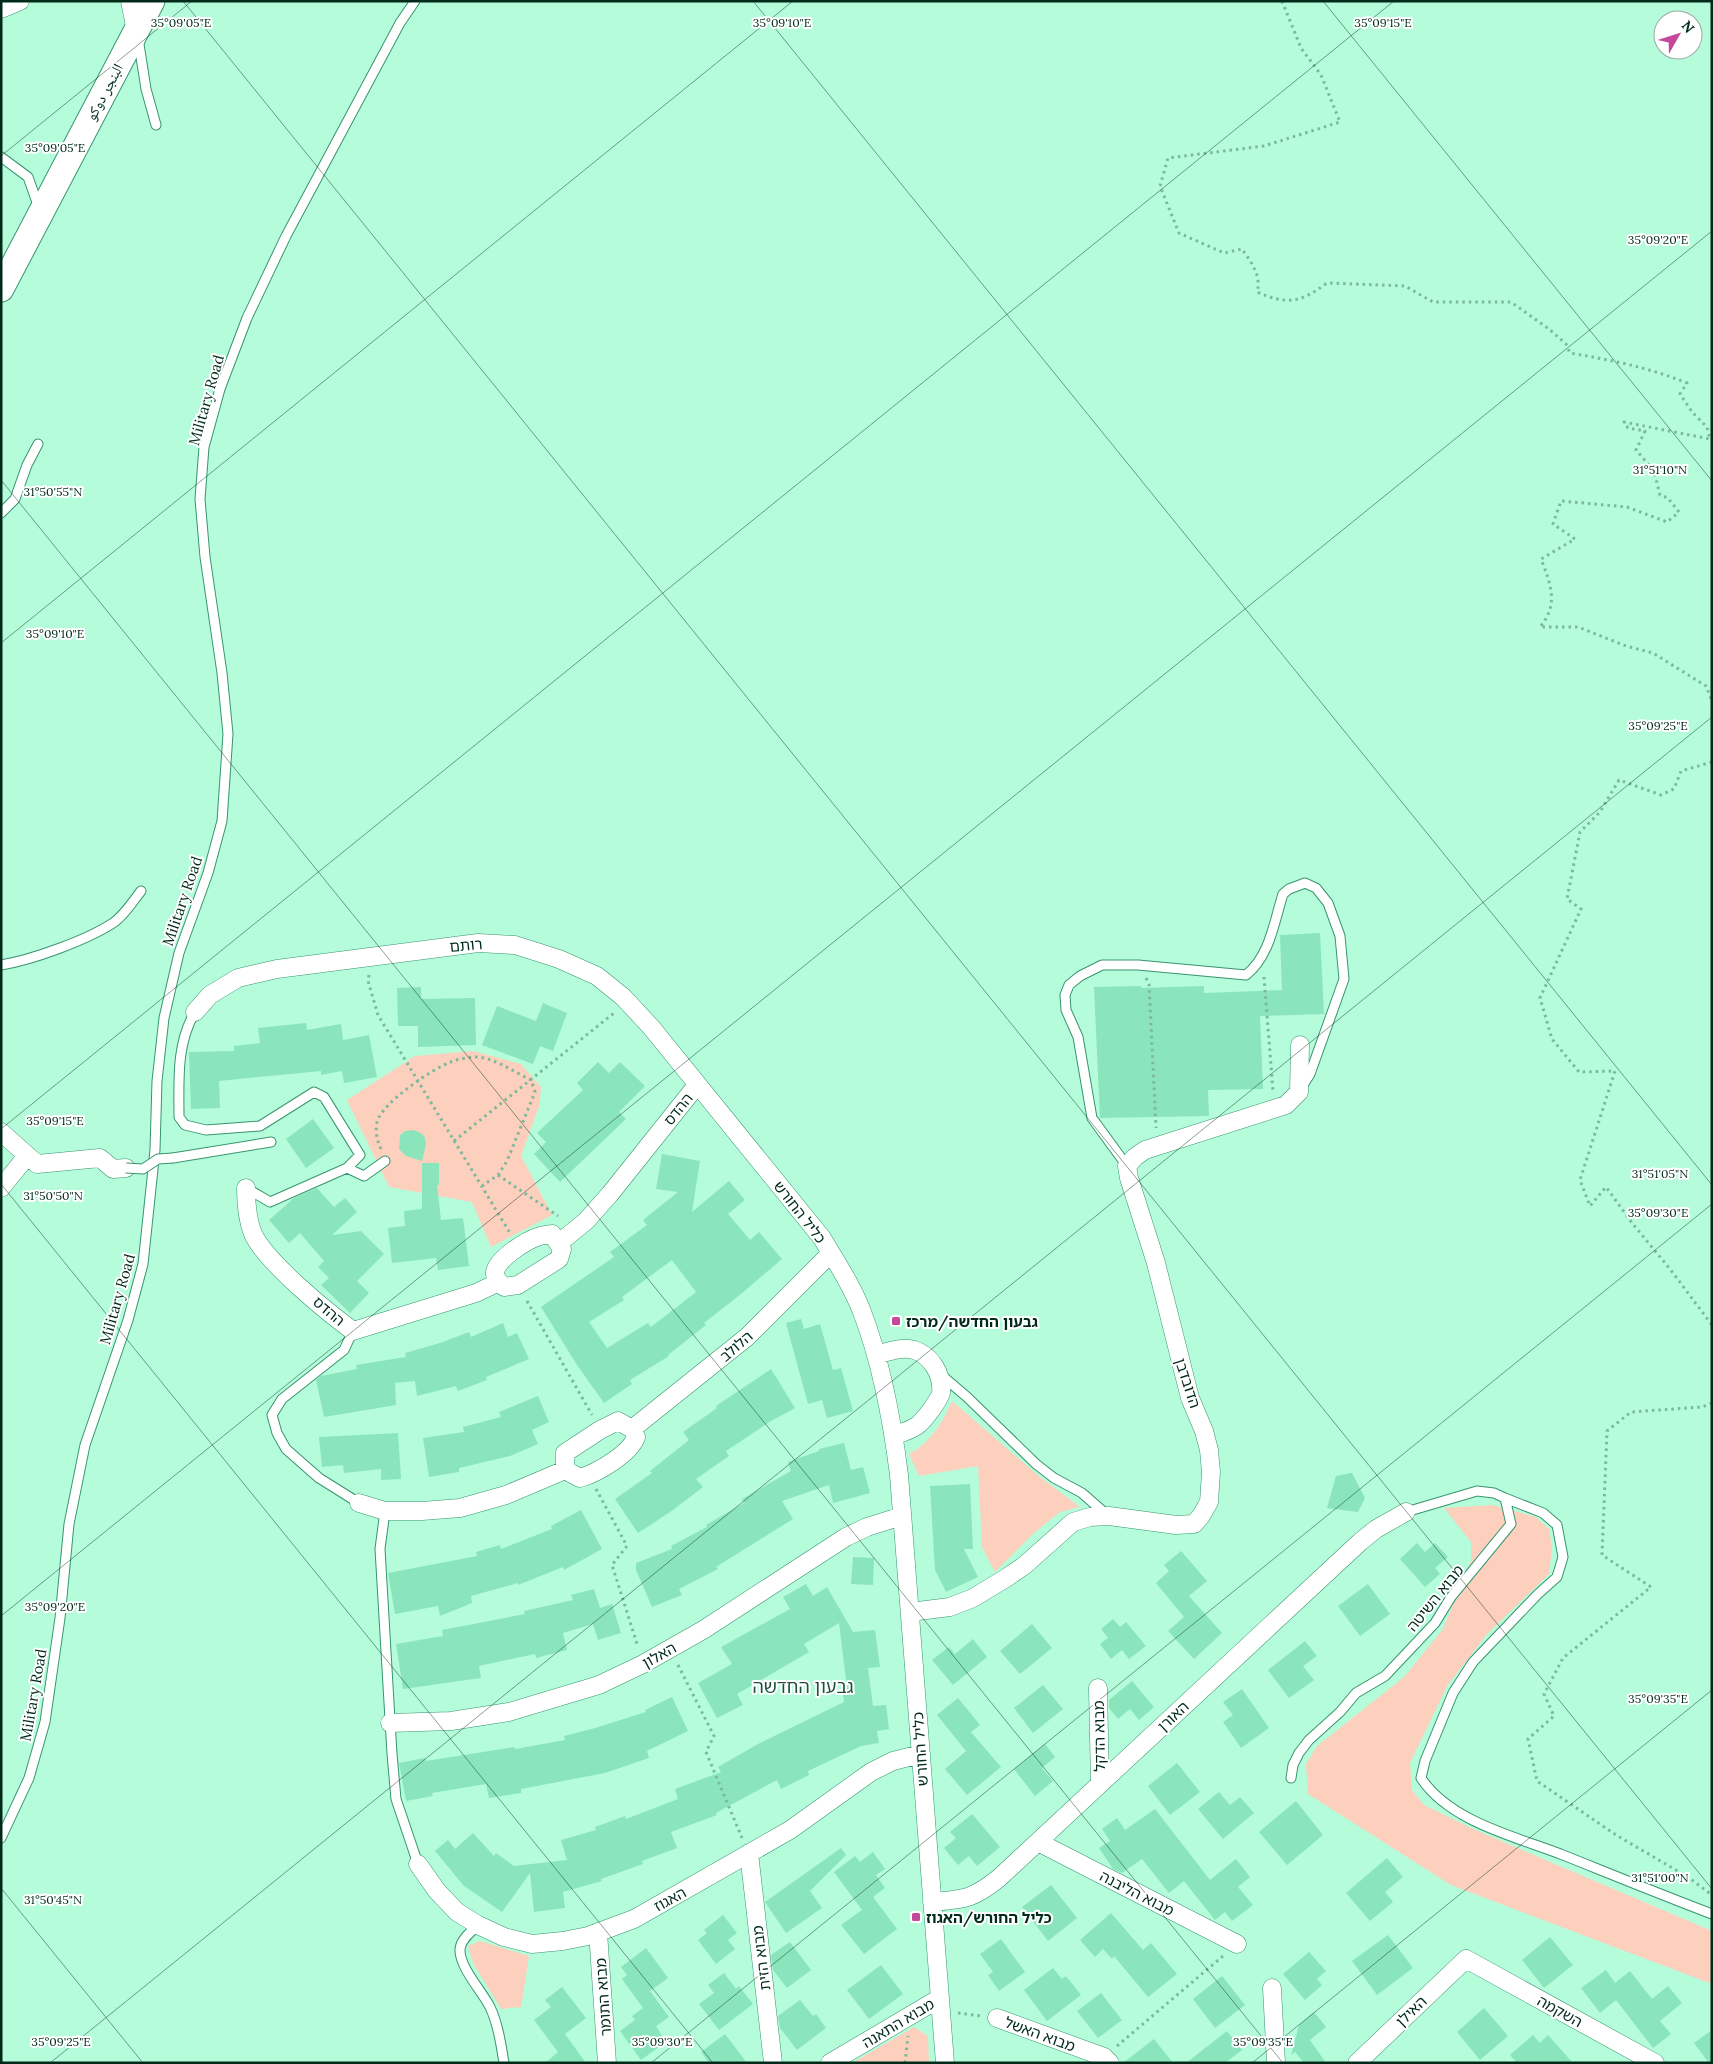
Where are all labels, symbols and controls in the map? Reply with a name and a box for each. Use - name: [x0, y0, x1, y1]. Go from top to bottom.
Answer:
- north arrow: [1653, 10, 1703, 60]
- text: 35°09'05"E: [151, 15, 211, 30]
- text: 35°09'10"E: [753, 15, 811, 30]
- text: 35°09'15"E: [1354, 15, 1412, 30]
- text: N: [1678, 17, 1699, 37]
- street label: البنجر دوكو: [81, 60, 127, 124]
- text: 35°09'05"E: [25, 140, 85, 155]
- text: 35°09'20"E: [1628, 232, 1688, 247]
- street label: Military Road: [184, 352, 228, 448]
- text: 31°51'10"N: [1633, 462, 1687, 477]
- text: 31°50'55"N: [24, 484, 82, 499]
- text: 35°09'10"E: [26, 626, 84, 641]
- text: 35°09'25"E: [1628, 718, 1688, 733]
- street label: Military Road: [158, 854, 206, 948]
- street label: רותם: [449, 934, 483, 956]
- street label: ההדס: [659, 1089, 697, 1129]
- text: 35°09'15"E: [26, 1113, 84, 1128]
- text: 31°51'05"N: [1632, 1166, 1688, 1181]
- street label: כליל החורש: [770, 1177, 831, 1247]
- text: 31°50'50"N: [23, 1188, 83, 1203]
- text: 35°09'30"E: [1628, 1205, 1688, 1220]
- street label: Military Road: [95, 1251, 139, 1347]
- street label: ההדס: [309, 1292, 349, 1330]
- place label: גבעון החדשה/מרכז: [906, 1312, 1038, 1332]
- marker: גבעון החדשה/מרכז: [890, 1315, 902, 1327]
- street label: הלולב: [716, 1327, 756, 1365]
- street label: הדובדבן: [1171, 1356, 1205, 1410]
- street label: מבוא השיטה: [1402, 1561, 1468, 1635]
- text: 35°09'20"E: [25, 1599, 85, 1614]
- street label: האלון: [639, 1638, 679, 1672]
- street label: Military Road: [16, 1647, 50, 1743]
- district label: גבעון החדשה: [752, 1675, 854, 1698]
- text: 35°09'35"E: [1628, 1691, 1688, 1706]
- street label: האורן: [1153, 1697, 1193, 1735]
- street label: מבוא הדקל: [1089, 1700, 1109, 1772]
- street label: כליל החורש: [908, 1711, 932, 1787]
- street label: מבוא הליבנה: [1097, 1866, 1177, 1920]
- text: 31°51'00"N: [1631, 1870, 1689, 1885]
- street label: האגוז: [651, 1882, 689, 1916]
- text: 31°50'45"N: [24, 1892, 82, 1907]
- place label: כליל החורש/האגוז: [926, 1908, 1052, 1928]
- marker: כליל החורש/האגוז: [910, 1911, 922, 1923]
- street label: מבוא הזית: [748, 1924, 774, 1992]
- street label: מבוא התומר: [591, 1957, 615, 2037]
- street label: השקמה: [1534, 1991, 1586, 2031]
- street label: האילן: [1392, 1992, 1430, 2030]
- street label: מבוא התאנה: [859, 1994, 938, 2052]
- street label: מבוא האשל: [1002, 2012, 1078, 2056]
- text: 35°09'25"E: [31, 2034, 91, 2049]
- text: 35°09'30"E: [632, 2034, 692, 2049]
- text: 35°09'35"E: [1233, 2034, 1293, 2049]

